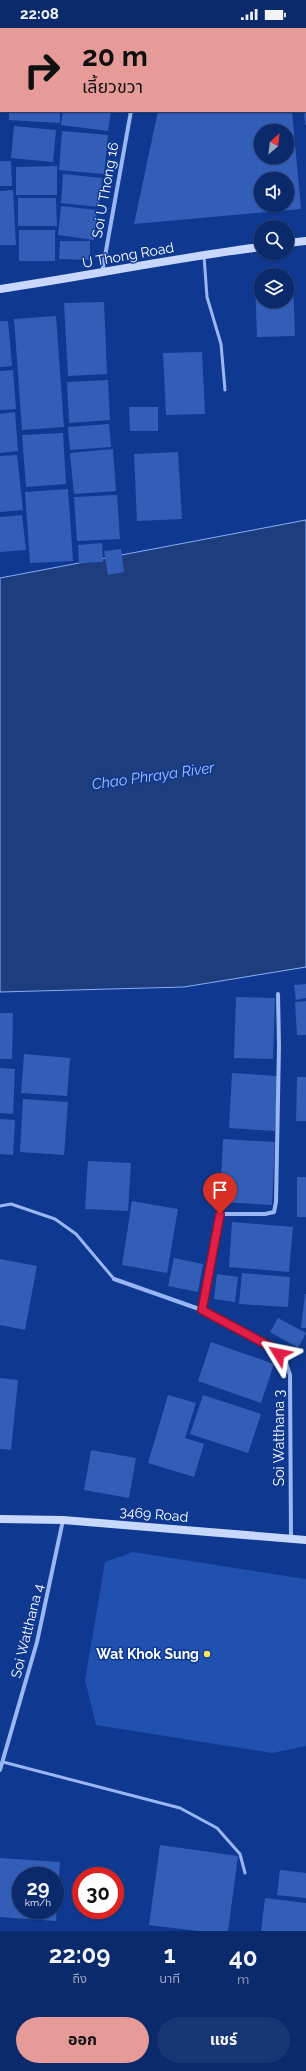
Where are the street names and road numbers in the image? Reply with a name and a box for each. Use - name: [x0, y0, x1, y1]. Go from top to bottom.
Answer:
- street label: Soi U Thong 16: [89, 141, 121, 239]
- street label: U Thong Road: [81, 239, 175, 271]
- street label: Soi Watthana 3: [271, 1390, 287, 1486]
- street label: 3469 Road: [119, 1503, 189, 1525]
- street label: Soi Watthana 4: [8, 1582, 47, 1680]

